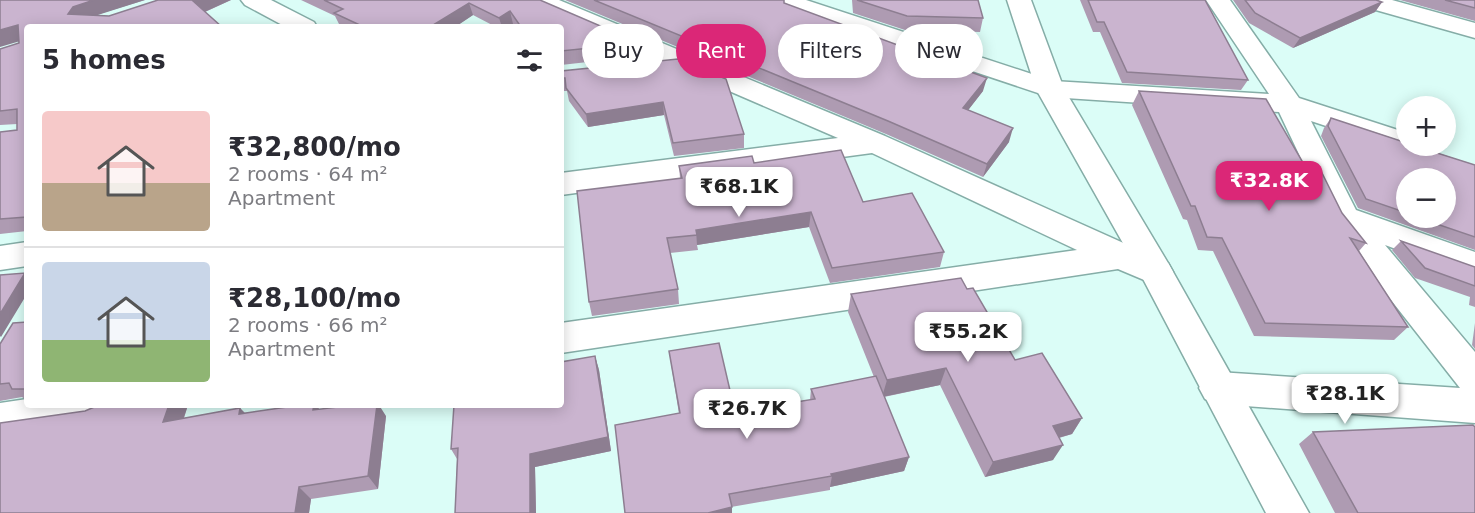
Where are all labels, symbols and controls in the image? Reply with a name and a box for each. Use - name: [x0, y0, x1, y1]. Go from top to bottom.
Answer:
- chip: Buy: [582, 24, 664, 78]
- chip: Rent: [676, 24, 766, 78]
- chip: Filters: [778, 24, 883, 78]
- chip: New: [895, 24, 983, 78]
- icon: filters: [513, 44, 546, 77]
- text: 5 homes: [42, 45, 166, 75]
- map controls: [1396, 96, 1456, 228]
- button: +: [1396, 96, 1456, 156]
- text: ₹32,800/mo: [228, 132, 401, 162]
- icon: home: [90, 135, 162, 207]
- pin: ₹32.8K: [1220, 161, 1318, 212]
- text: 2 rooms · 64 m²: [228, 162, 388, 186]
- pin: ₹68.1K: [690, 167, 788, 218]
- text: ₹32.8K: [1230, 168, 1308, 192]
- button: −: [1396, 168, 1456, 228]
- text: ₹68.1K: [700, 174, 778, 198]
- text: Apartment: [228, 186, 335, 210]
- text: ₹28,100/mo: [228, 283, 401, 313]
- icon: home: [90, 286, 162, 358]
- pin: ₹55.2K: [919, 312, 1017, 363]
- text: 2 rooms · 66 m²: [228, 313, 388, 337]
- text: ₹55.2K: [929, 319, 1007, 343]
- text: Apartment: [228, 337, 335, 361]
- pin: ₹28.1K: [1296, 374, 1394, 425]
- text: ₹28.1K: [1306, 381, 1384, 405]
- pin: ₹26.7K: [698, 389, 796, 440]
- text: ₹26.7K: [708, 396, 786, 420]

